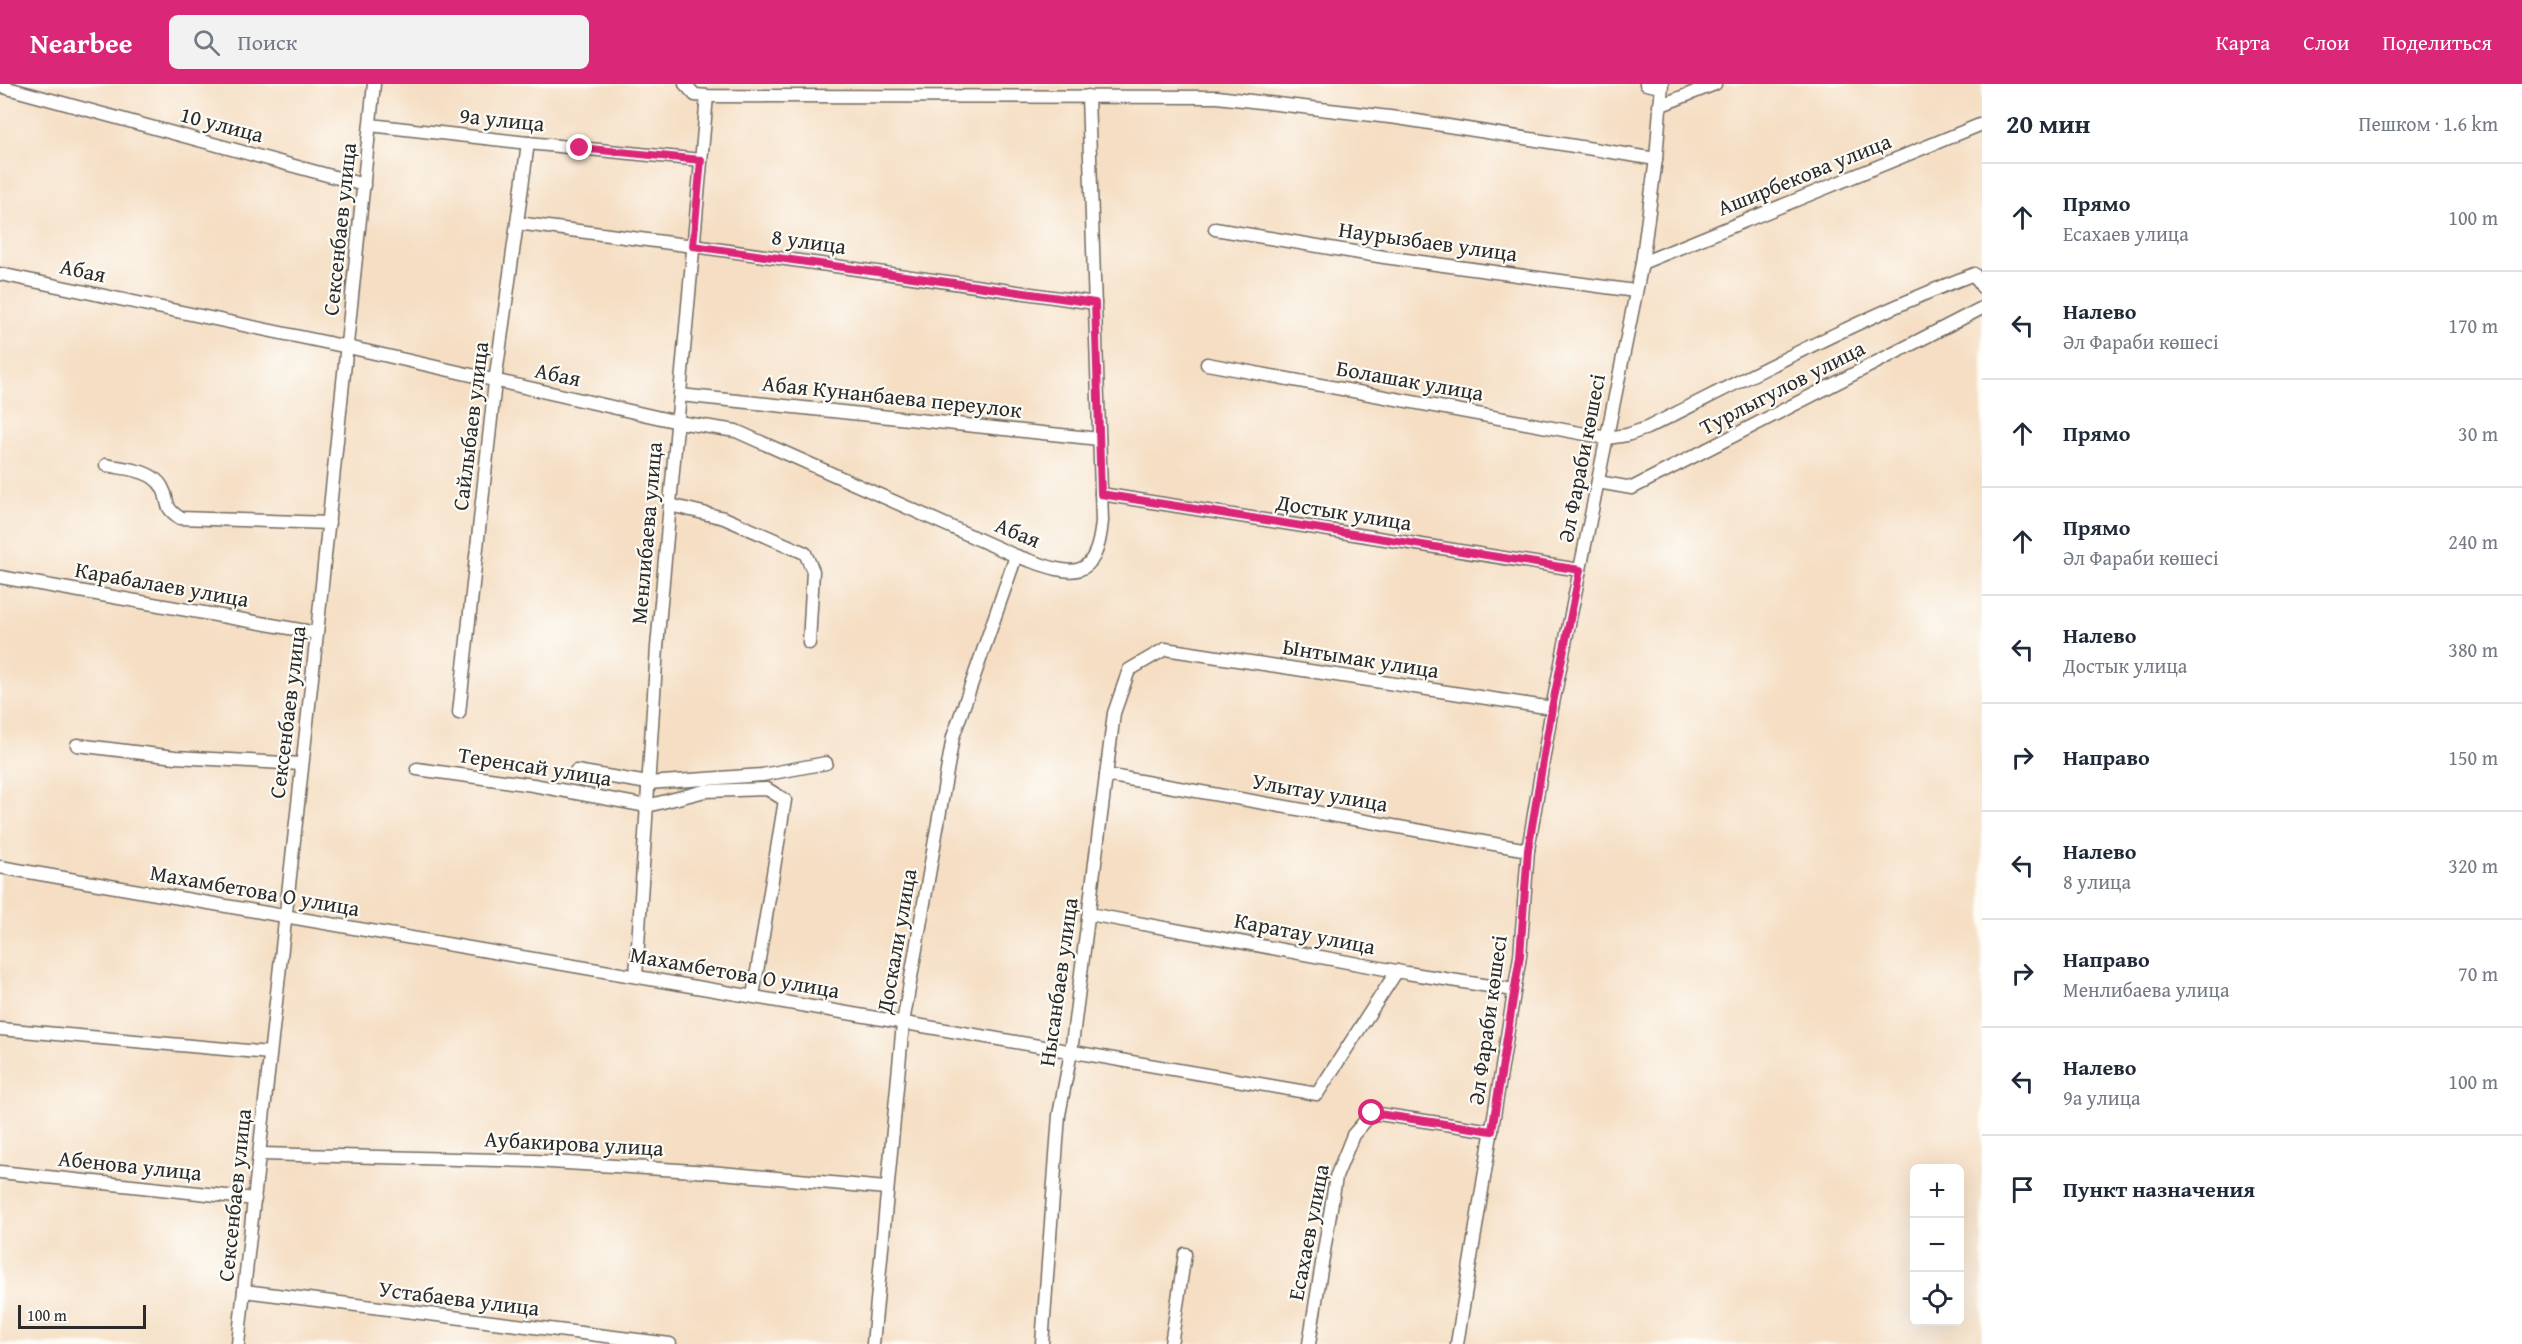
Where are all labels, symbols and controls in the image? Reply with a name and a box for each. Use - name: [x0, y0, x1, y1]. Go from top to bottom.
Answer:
- search box: [169, 15, 589, 69]
- text: Nearbee: [30, 22, 133, 63]
- icon: search: [190, 26, 223, 59]
- text: Поиск: [238, 26, 297, 58]
- text: Карта: [2216, 27, 2270, 58]
- text: Слои: [2303, 27, 2349, 58]
- text: Поделиться: [2382, 27, 2492, 58]
- street label: 10 улица: [177, 97, 268, 151]
- street label: 9а улица: [458, 99, 547, 139]
- text: 20 мин: [2006, 104, 2091, 143]
- text: Пешком · 1.6 km: [2358, 109, 2498, 138]
- street label: Аширбекова улица: [1712, 124, 1896, 223]
- route end: [566, 134, 592, 160]
- street label: Сексенбаев улица: [314, 140, 364, 317]
- text: Прямо: [2063, 187, 2130, 219]
- icon: ahead: [2006, 201, 2039, 234]
- text: 100 m: [2448, 203, 2498, 232]
- street label: Наурызбаев улица: [1337, 213, 1520, 269]
- text: Есахаев улица: [2063, 219, 2189, 248]
- street label: 8 улица: [770, 220, 849, 262]
- street label: Абая: [57, 250, 109, 290]
- text: Налево: [2063, 295, 2136, 327]
- icon: left: [2006, 309, 2039, 342]
- text: 170 m: [2448, 311, 2498, 340]
- text: Әл Фараби көшесі: [2063, 327, 2219, 356]
- street label: Турлыгулов улица: [1694, 331, 1871, 443]
- street label: Сайлыбаев улица: [444, 339, 496, 512]
- street label: Болашак улица: [1334, 351, 1487, 409]
- street label: Абая: [532, 354, 584, 394]
- street label: Абая Кунанбаева переулок: [761, 366, 1024, 426]
- street label: Әл Фараби көшесі: [1549, 371, 1613, 545]
- icon: ahead: [2006, 417, 2039, 450]
- text: Прямо: [2063, 417, 2130, 449]
- text: 30 m: [2458, 419, 2498, 448]
- street label: Менлибаева улица: [622, 440, 670, 626]
- street label: Достык улица: [1273, 485, 1415, 539]
- street label: Абая: [991, 509, 1045, 555]
- text: Прямо: [2063, 511, 2130, 543]
- icon: ahead: [2006, 525, 2039, 558]
- text: 240 m: [2448, 527, 2498, 556]
- text: Әл Фараби көшесі: [2063, 543, 2219, 572]
- street label: Карабалаев улица: [73, 553, 252, 615]
- text: Налево: [2063, 619, 2136, 651]
- street label: Сексенбаев улица: [261, 623, 314, 800]
- street label: Ынтымак улица: [1281, 630, 1442, 686]
- icon: left: [2006, 633, 2039, 666]
- text: 380 m: [2448, 635, 2498, 664]
- text: Достык улица: [2063, 651, 2187, 680]
- street label: Теренсай улица: [456, 738, 615, 794]
- icon: right: [2006, 741, 2039, 774]
- text: Направо: [2063, 741, 2150, 773]
- text: 150 m: [2448, 743, 2498, 772]
- street label: Улытау улица: [1250, 764, 1391, 820]
- text: Налево: [2063, 835, 2136, 867]
- icon: left: [2006, 849, 2039, 882]
- text: 320 m: [2448, 851, 2498, 880]
- street label: Махамбетова О улица: [148, 856, 363, 924]
- street label: Доскали улица: [867, 866, 925, 1017]
- text: 8 улица: [2063, 867, 2131, 896]
- street label: Нысанбаев улица: [1030, 895, 1086, 1068]
- street label: Каратау улица: [1232, 904, 1379, 962]
- street label: Әл Фараби көшесі: [1459, 933, 1515, 1107]
- street label: Махамбетова О улица: [628, 938, 843, 1006]
- text: Направо: [2063, 943, 2150, 975]
- icon: right: [2006, 957, 2039, 990]
- text: 70 m: [2458, 959, 2498, 988]
- text: Менлибаева улица: [2063, 975, 2229, 1004]
- text: Налево: [2063, 1051, 2136, 1083]
- icon: left: [2006, 1065, 2039, 1098]
- text: 100 m: [2448, 1067, 2498, 1096]
- text: 9а улица: [2063, 1083, 2141, 1112]
- route start: [1358, 1099, 1384, 1125]
- street label: Сексенбаев улица: [209, 1106, 259, 1283]
- street label: Аубакирова улица: [484, 1122, 665, 1164]
- street label: Абенова улица: [57, 1142, 204, 1189]
- street label: Есахаев улица: [1279, 1161, 1337, 1303]
- map controls: [1910, 1164, 1964, 1326]
- button: +: [1910, 1164, 1964, 1218]
- icon: arrive: [2006, 1173, 2039, 1206]
- text: Пункт назначения: [2063, 1173, 2255, 1205]
- button: −: [1910, 1218, 1964, 1272]
- street label: Устабаева улица: [377, 1272, 542, 1324]
- button: locate: [1910, 1272, 1964, 1326]
- scale bar: [18, 1302, 146, 1330]
- text: 100 m: [27, 1303, 67, 1327]

